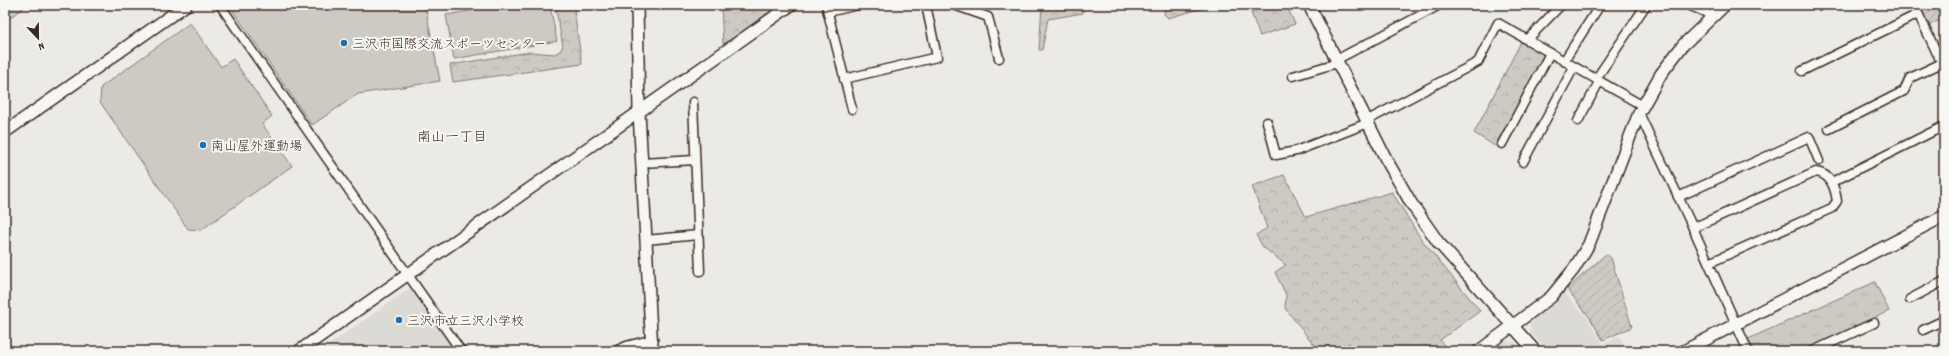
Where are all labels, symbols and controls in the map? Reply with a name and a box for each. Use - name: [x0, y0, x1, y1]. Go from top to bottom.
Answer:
- north arrow: [18, 18, 58, 58]
- place label: 三沢市国際交流スポーツセンター: [352, 36, 546, 55]
- text: N: [35, 37, 47, 54]
- marker: 三沢市国際交流スポーツセンター: [339, 38, 349, 48]
- district label: 南山一丁目: [417, 128, 487, 148]
- place label: 南山屋外運動場: [211, 138, 302, 157]
- marker: 南山屋外運動場: [198, 140, 208, 150]
- place label: 三沢市立三沢小学校: [407, 313, 524, 332]
- marker: 三沢市立三沢小学校: [394, 315, 404, 325]

